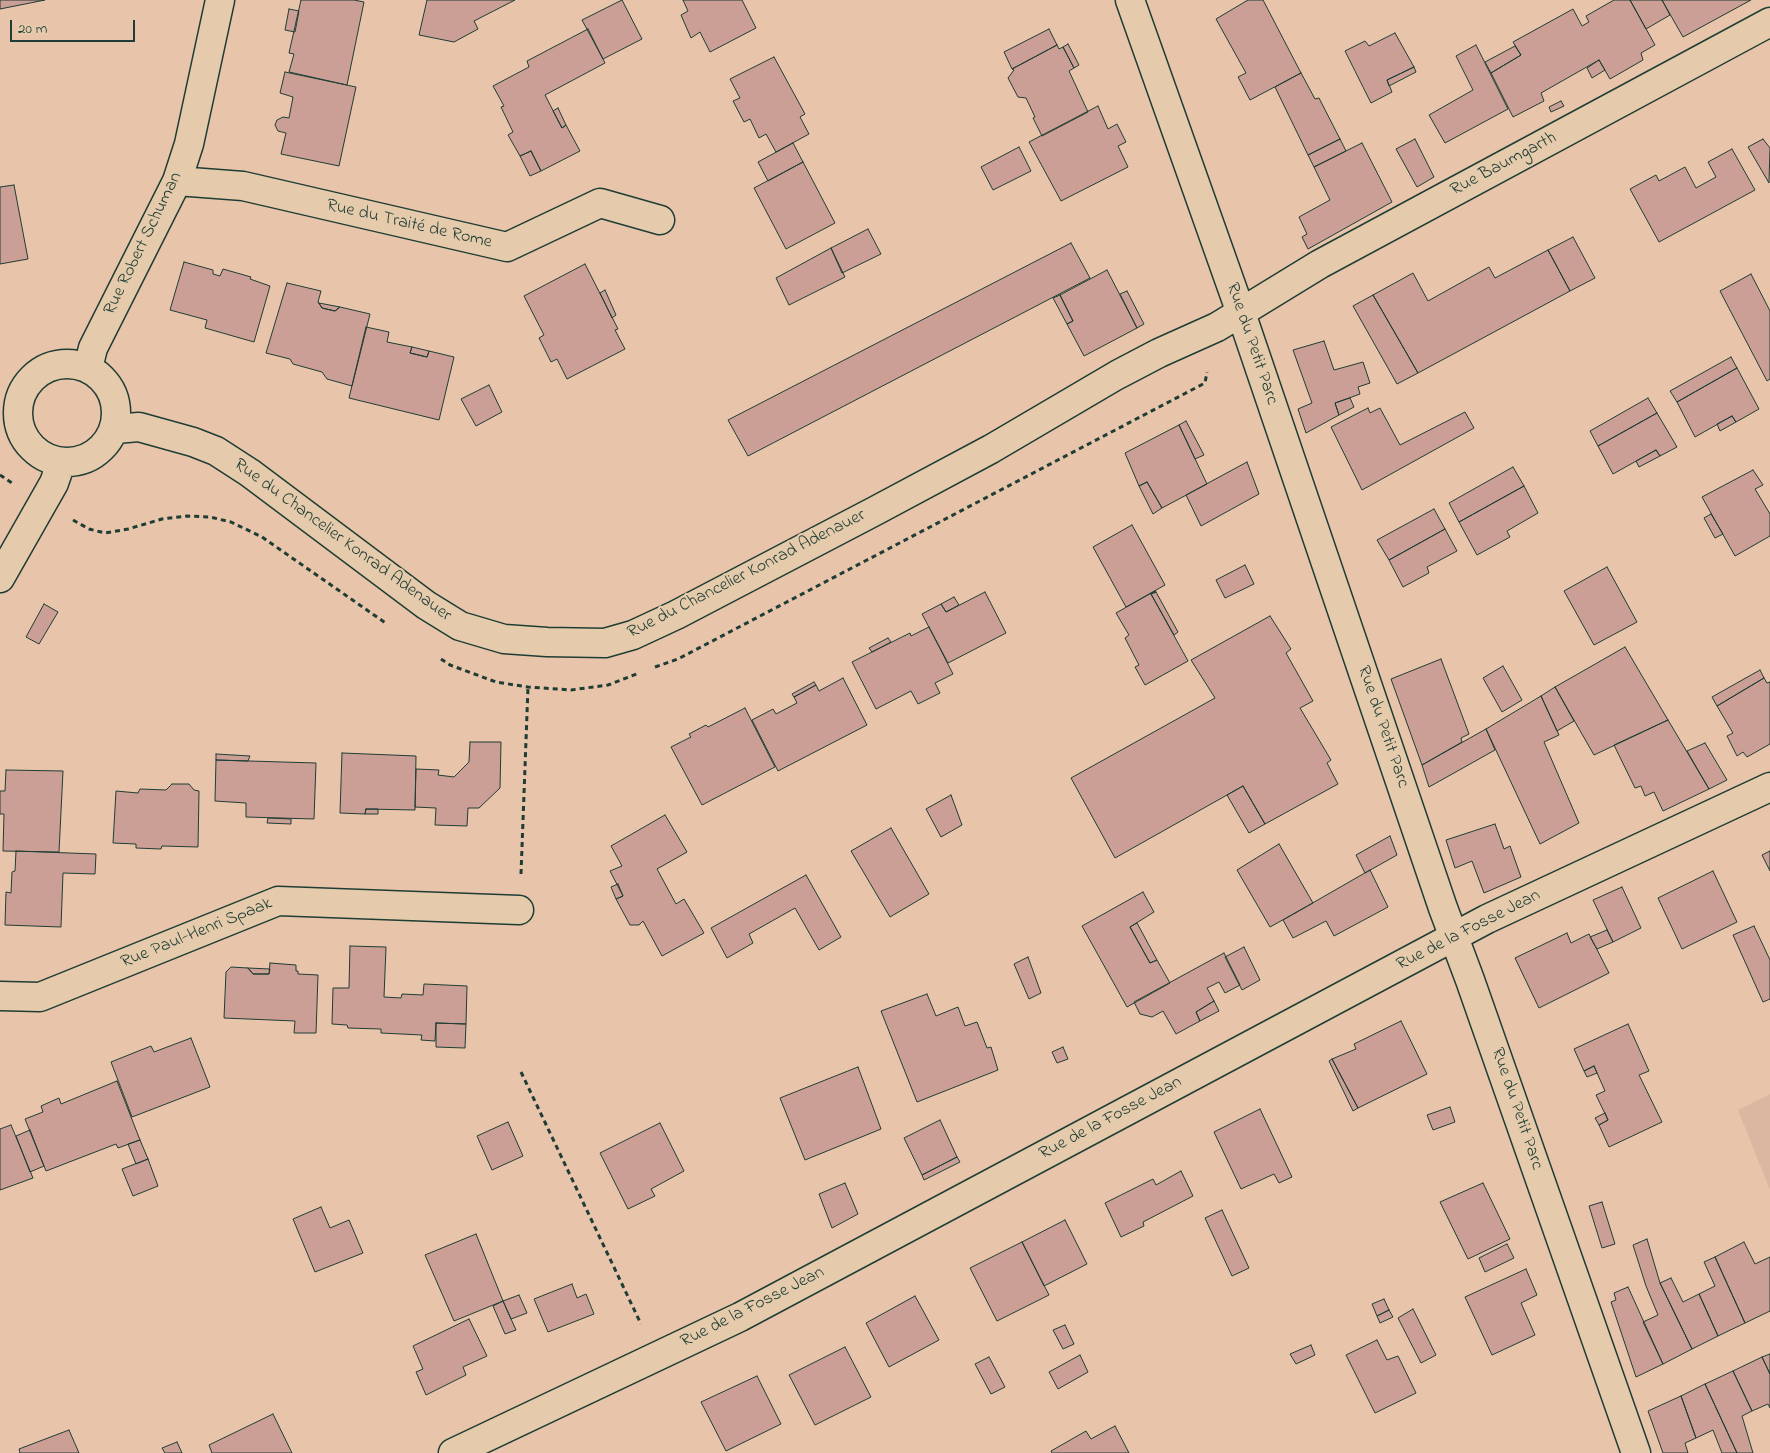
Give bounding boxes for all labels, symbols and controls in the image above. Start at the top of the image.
scale bar [12,10,138,42]
text: 20 m [18,18,47,40]
street label: Rue Baumgarth [1447,128,1561,202]
street label: Rue Robert Schuman [100,169,188,319]
street label: Rue du Traité de Rome [324,195,494,255]
street label: Rue du Petit Parc [1220,280,1282,408]
street label: Rue du Chancelier Konrad Adenauer [229,455,455,627]
street label: Rue du Chancelier Konrad Adenauer [625,506,869,644]
street label: Rue du Petit Parc [1351,663,1413,791]
street label: Rue de la Fosse Jean [1394,885,1544,977]
street label: Rue Paul-Henri Spaak [118,894,276,974]
street label: Rue du Petit Parc [1485,1045,1547,1173]
street label: Rue de la Fosse Jean [1036,1072,1186,1166]
street label: Rue de la Fosse Jean [678,1262,828,1354]

